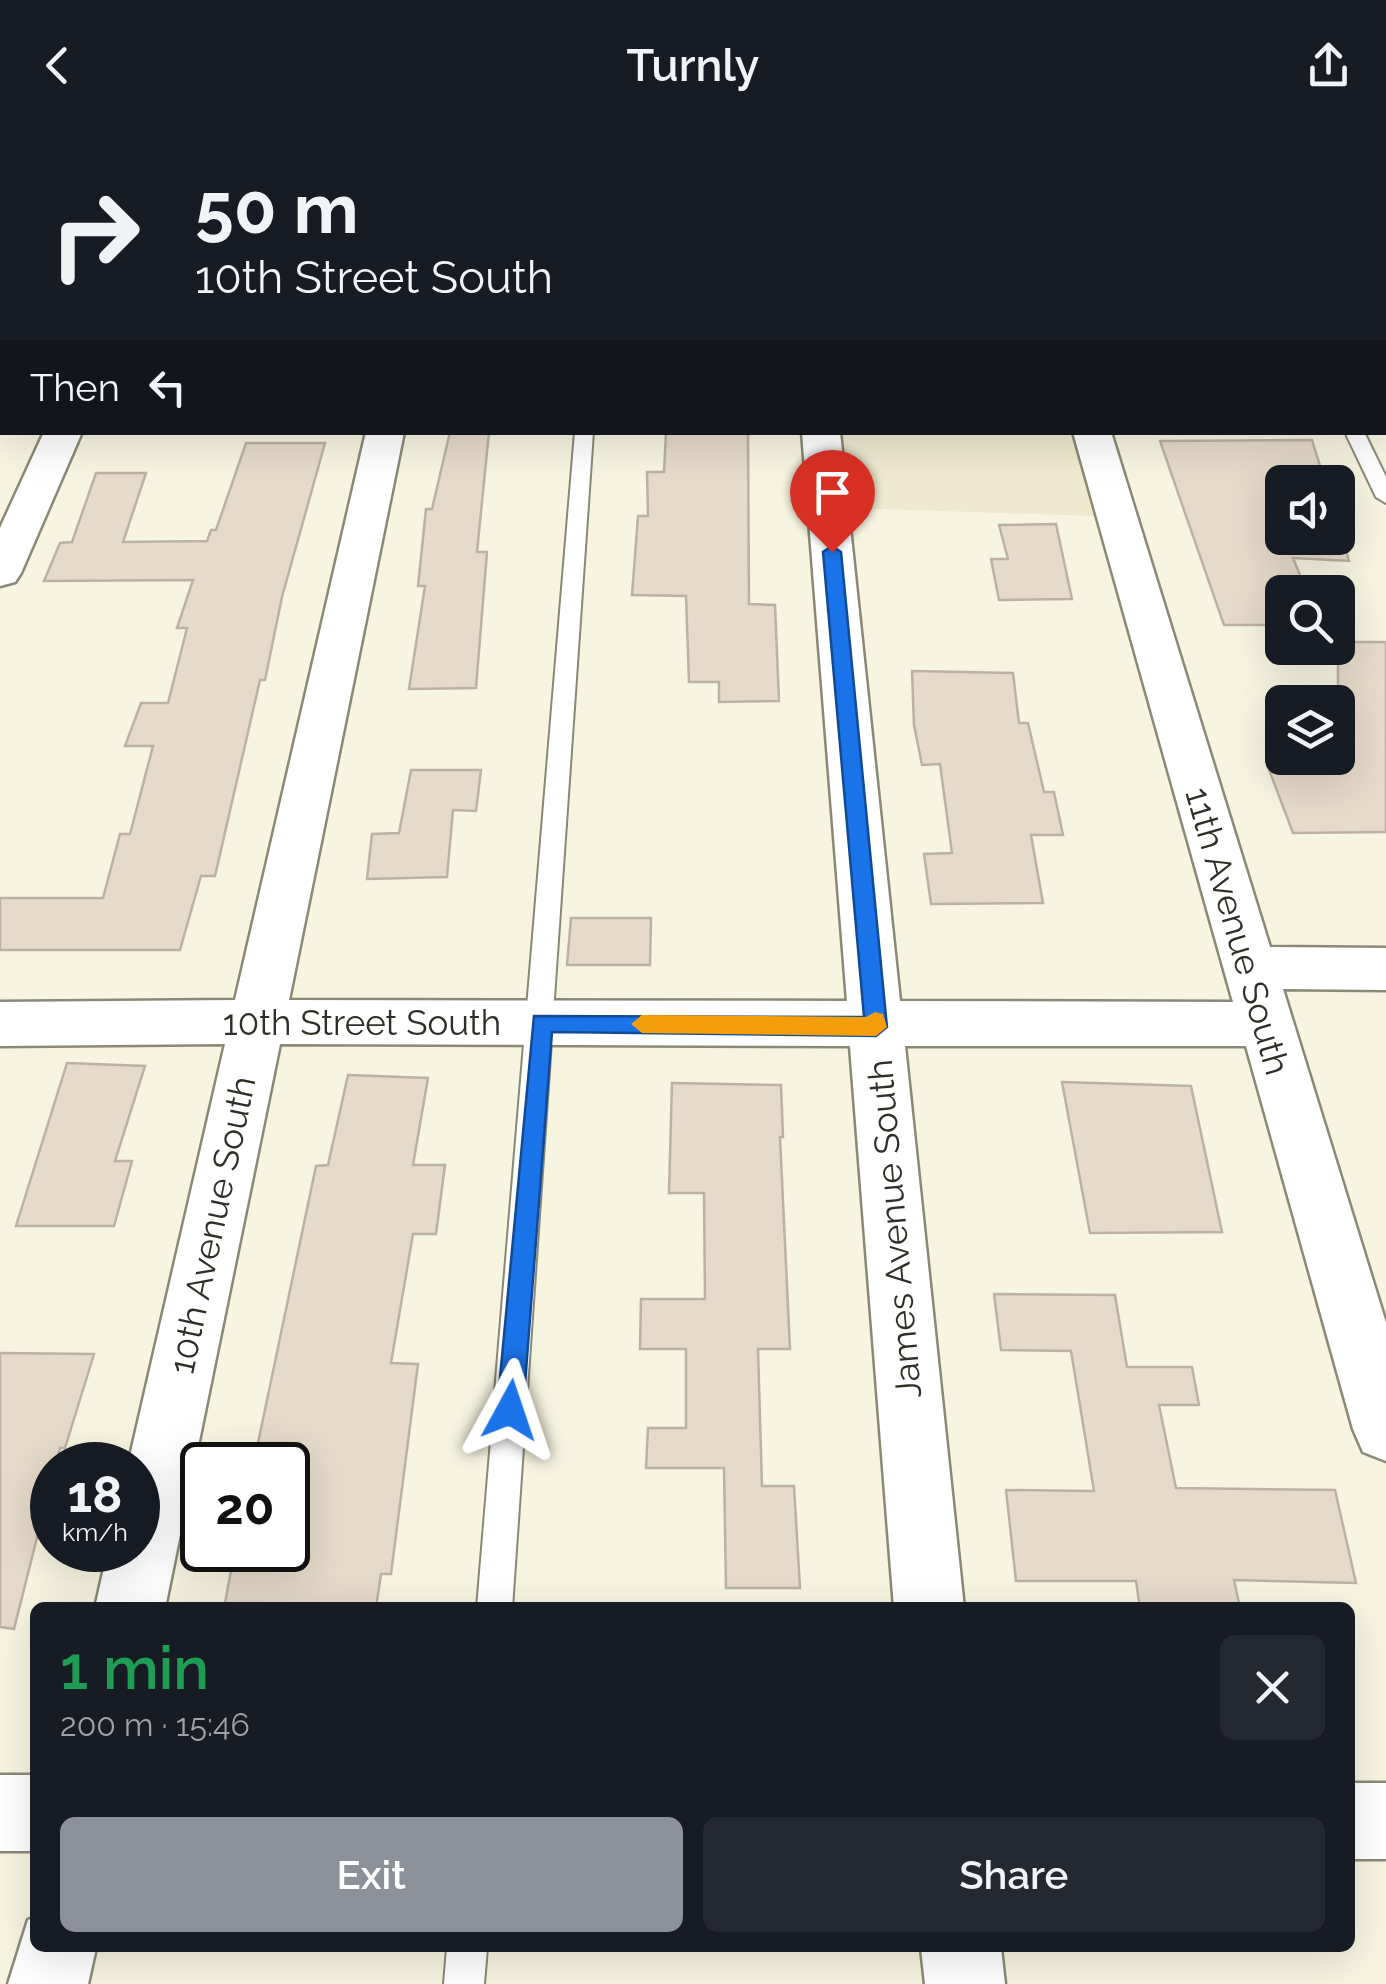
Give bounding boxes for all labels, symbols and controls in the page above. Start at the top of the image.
icon: back [30,38,85,93]
icon: share [1301,38,1356,93]
text: Turnly [627,39,759,92]
text: 50 m [195,167,359,249]
icon: right [30,170,160,300]
text: 10th Street South [195,251,553,304]
icon: left [140,360,195,415]
text: Then [30,365,120,410]
pin [790,450,875,553]
icon: arrive [805,465,860,520]
map controls [1265,465,1355,775]
button: sound [1265,465,1355,555]
button: search [1265,575,1355,665]
button: layers [1265,685,1355,775]
street label: 11th Avenue South [1177,783,1299,1079]
street label: 10th Street South [223,1002,501,1043]
street label: James Avenue South [859,1058,929,1400]
street label: 10th Avenue South [160,1072,264,1378]
position arrow [458,1358,562,1462]
speed limit sign: 20 [180,1442,310,1572]
text: 18 [68,1465,122,1524]
text: km/h [62,1517,128,1547]
text: 1 min [60,1633,209,1703]
button: close [1220,1635,1325,1740]
text: 200 m · 15:46 [60,1706,250,1743]
button: Exit [60,1817,683,1932]
button: Share [703,1817,1325,1932]

